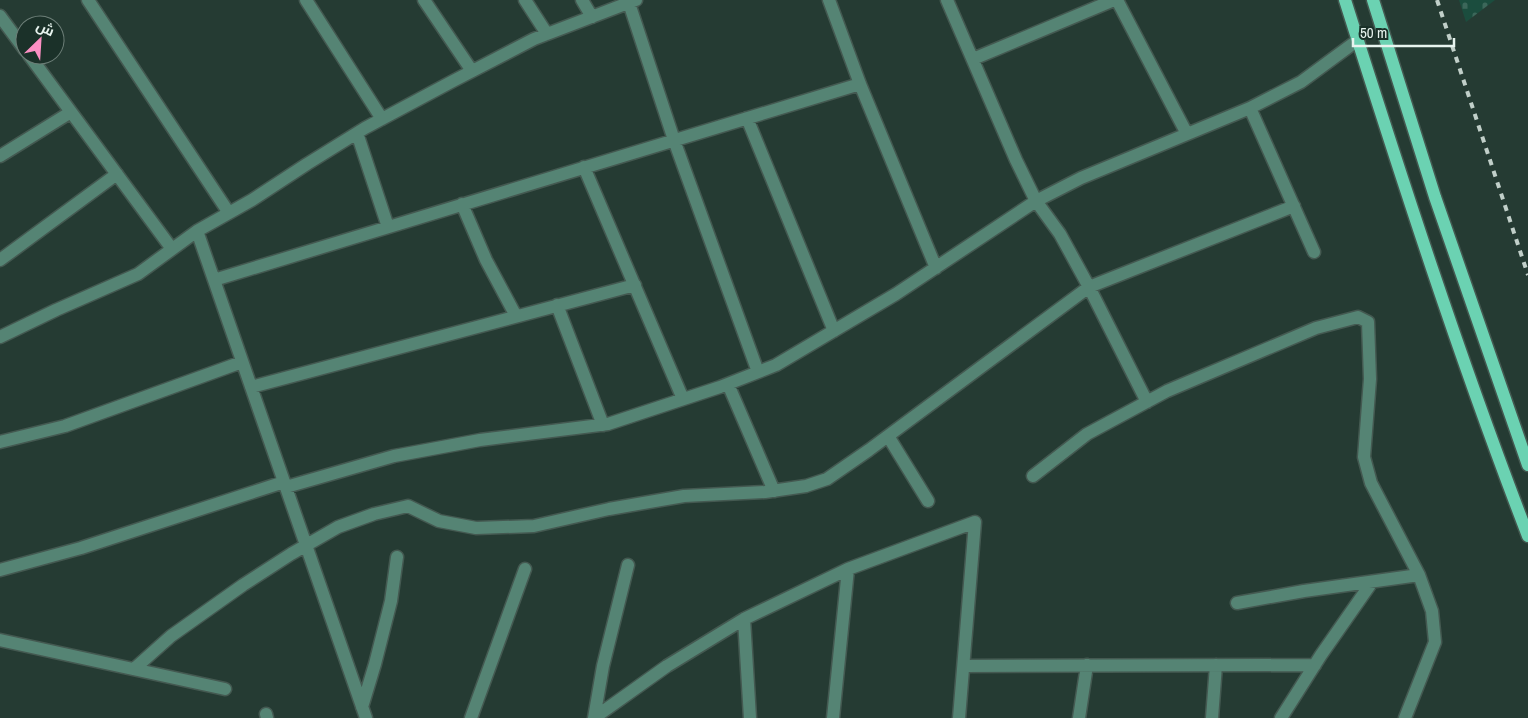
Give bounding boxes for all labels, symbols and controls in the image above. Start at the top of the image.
north arrow [15,15,65,65]
scale bar [1353,15,1454,47]
text: ش [34,16,57,40]
text: 50 m [1360,22,1387,43]

